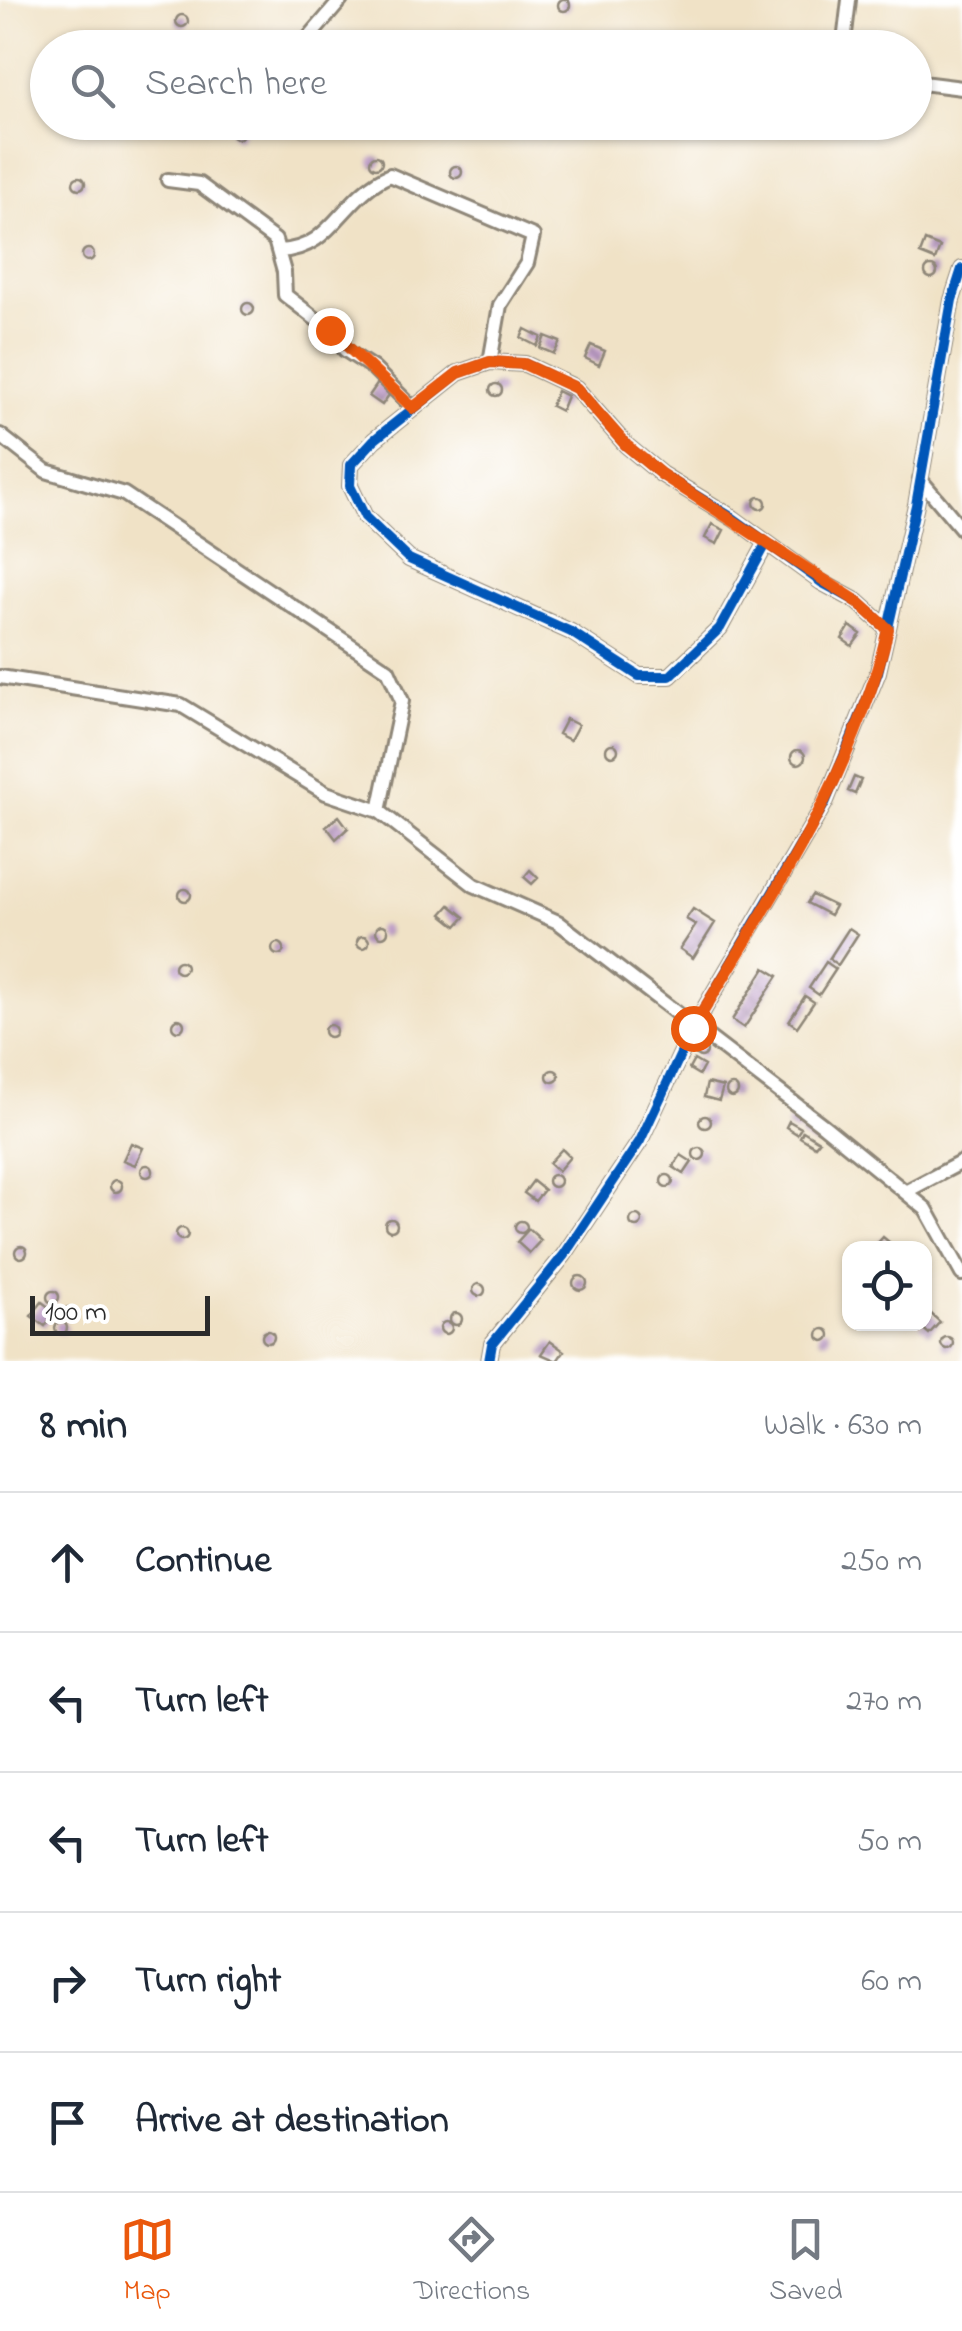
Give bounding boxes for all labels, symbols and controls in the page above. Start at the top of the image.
search box [30,30,932,140]
text: Search here [145,57,327,113]
icon: search [65,58,120,113]
route end [308,308,354,354]
route start [671,1006,717,1052]
map controls [842,1241,932,1331]
button: locate [842,1241,932,1331]
scale bar [30,1291,210,1336]
text: 100 m [45,1293,107,1334]
text: 8 min [40,1396,127,1457]
text: Walk · 630 m [764,1403,922,1450]
text: Continue [135,1534,271,1590]
icon: ahead [40,1535,95,1590]
text: 250 m [841,1539,922,1586]
text: Turn left [135,1674,268,1730]
icon: left [40,1675,95,1730]
text: 270 m [846,1679,922,1726]
text: Turn left [135,1814,268,1870]
icon: left [40,1815,95,1870]
text: 50 m [857,1819,922,1866]
text: Turn right [135,1954,281,2010]
icon: right [40,1955,95,2010]
text: 60 m [861,1959,922,2006]
text: Arrive at destination [135,2094,449,2150]
icon: arrive [40,2095,95,2150]
tab: Map [120,2212,175,2313]
tab: Directions [414,2212,530,2313]
tab: Saved [769,2212,842,2313]

